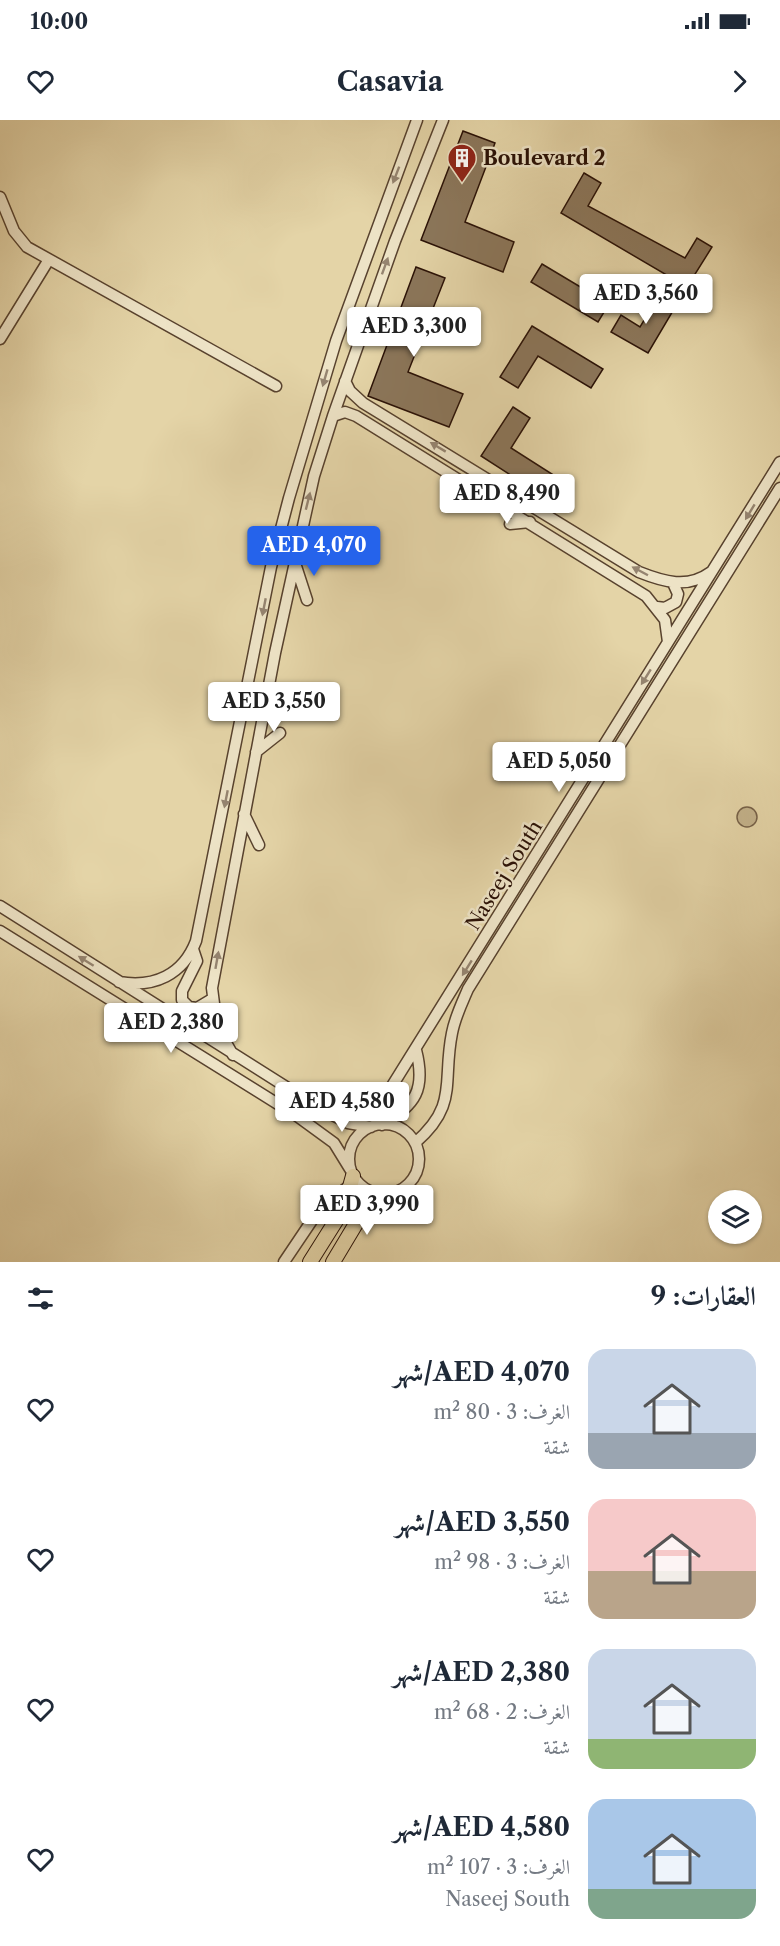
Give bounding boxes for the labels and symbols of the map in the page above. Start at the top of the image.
building icon: Boulevard 2 [446,142,478,184]
place label: Boulevard 2 [483,146,606,170]
one-way arrow [391,166,401,184]
one-way arrow [381,257,391,275]
pin: AED 3,560 [577,274,715,325]
pin: AED 3,300 [345,307,483,358]
one-way arrow [319,369,329,388]
one-way arrow [430,442,446,453]
pin: AED 8,490 [438,474,576,525]
one-way arrow [304,491,314,510]
one-way arrow [744,504,755,520]
pin: AED 4,070 [245,526,383,577]
one-way arrow [631,566,648,576]
one-way arrow [259,598,268,617]
one-way arrow [641,669,652,685]
pin: AED 3,550 [205,682,343,733]
pin: AED 5,050 [490,742,628,793]
one-way arrow [221,789,230,808]
street label: Naseej South [461,815,548,934]
one-way arrow [213,950,222,969]
one-way arrow [78,955,95,966]
one-way arrow [462,960,473,976]
pin: AED 2,380 [102,1003,240,1054]
pin: AED 4,580 [273,1082,411,1133]
pin: AED 3,990 [298,1185,436,1236]

